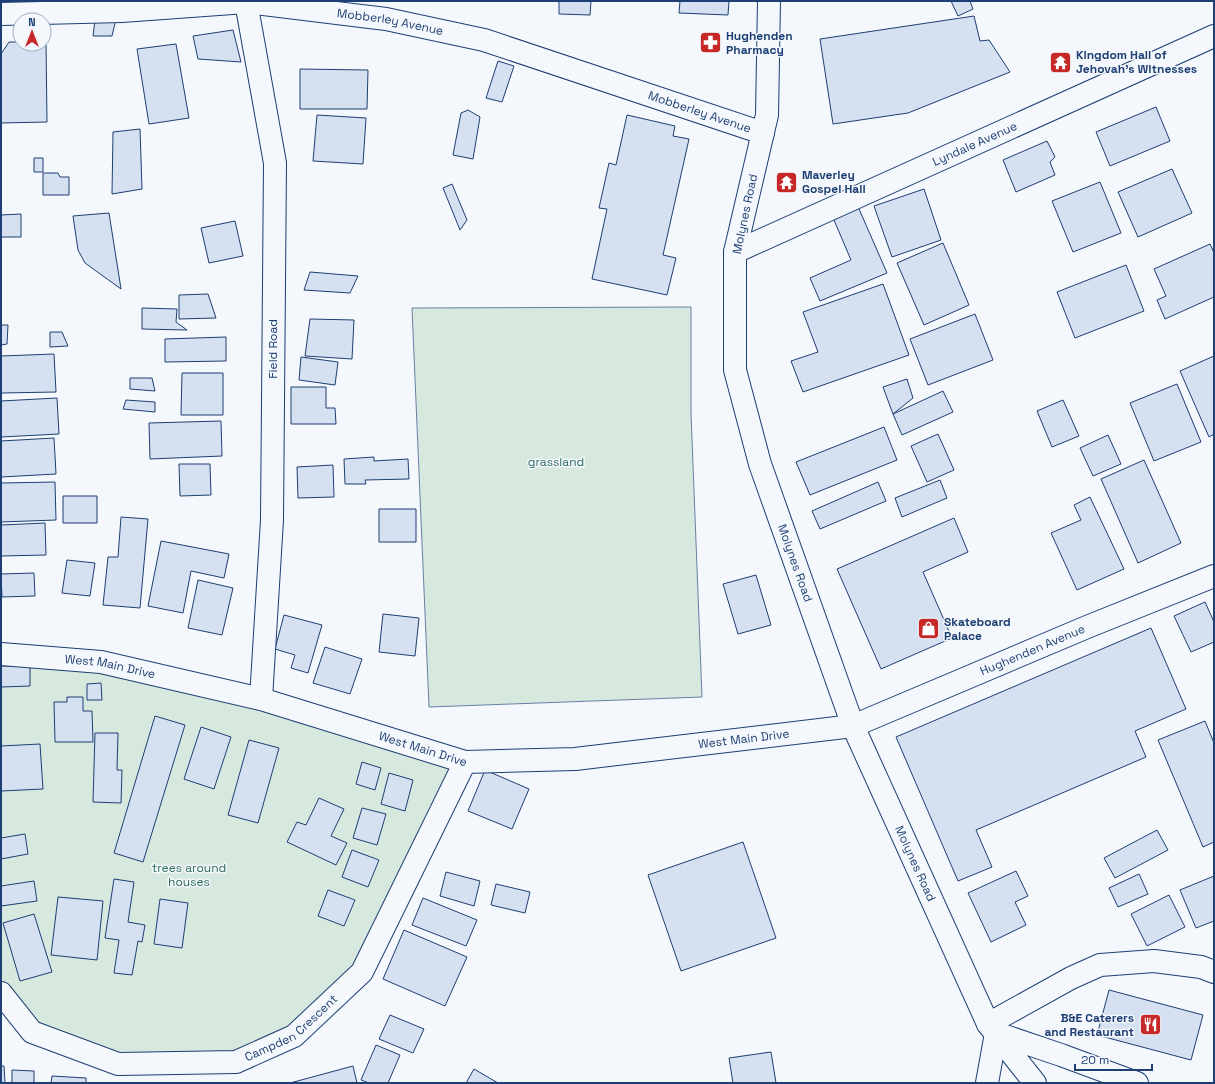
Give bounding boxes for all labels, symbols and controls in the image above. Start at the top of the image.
street label: Mobberley Avenue [336,5,445,39]
north arrow [12,12,52,52]
text: N [28,15,36,29]
place label: Hughenden Pharmacy [726,28,793,58]
pharmacy icon: Hughenden Pharmacy [698,30,724,56]
place label: Kingdom Hall of Jehovah's Witnesses [1076,47,1197,77]
temple icon: Kingdom Hall of Jehovah's Witnesses [1047,49,1073,75]
street label: Mobberley Avenue [646,87,753,137]
street label: Lyndale Avenue [930,118,1020,170]
place label: Maverley Gospel Hall [802,167,866,197]
temple icon: Maverley Gospel Hall [773,169,799,195]
street label: Molynes Road [729,173,761,255]
street label: Field Road [265,319,281,379]
park label: grassland [528,454,584,470]
street label: Molynes Road [774,522,816,604]
place label: Skateboard Palace [944,614,1011,644]
shop icon: Skateboard Palace [915,616,941,642]
street label: Hughenden Avenue [978,621,1087,679]
street label: West Main Drive [64,651,157,682]
street label: West Main Drive [697,726,790,752]
street label: West Main Drive [377,728,469,770]
street label: Molynes Road [891,823,939,904]
park label: trees around houses [152,860,226,890]
street label: Campden Crescent [242,991,341,1065]
place label: B&E Caterers and Restaurant [1044,1010,1134,1040]
restaurant icon: B&E Caterers and Restaurant [1137,1012,1163,1038]
scale bar [1075,1046,1152,1072]
text: 20 m [1081,1052,1109,1068]

